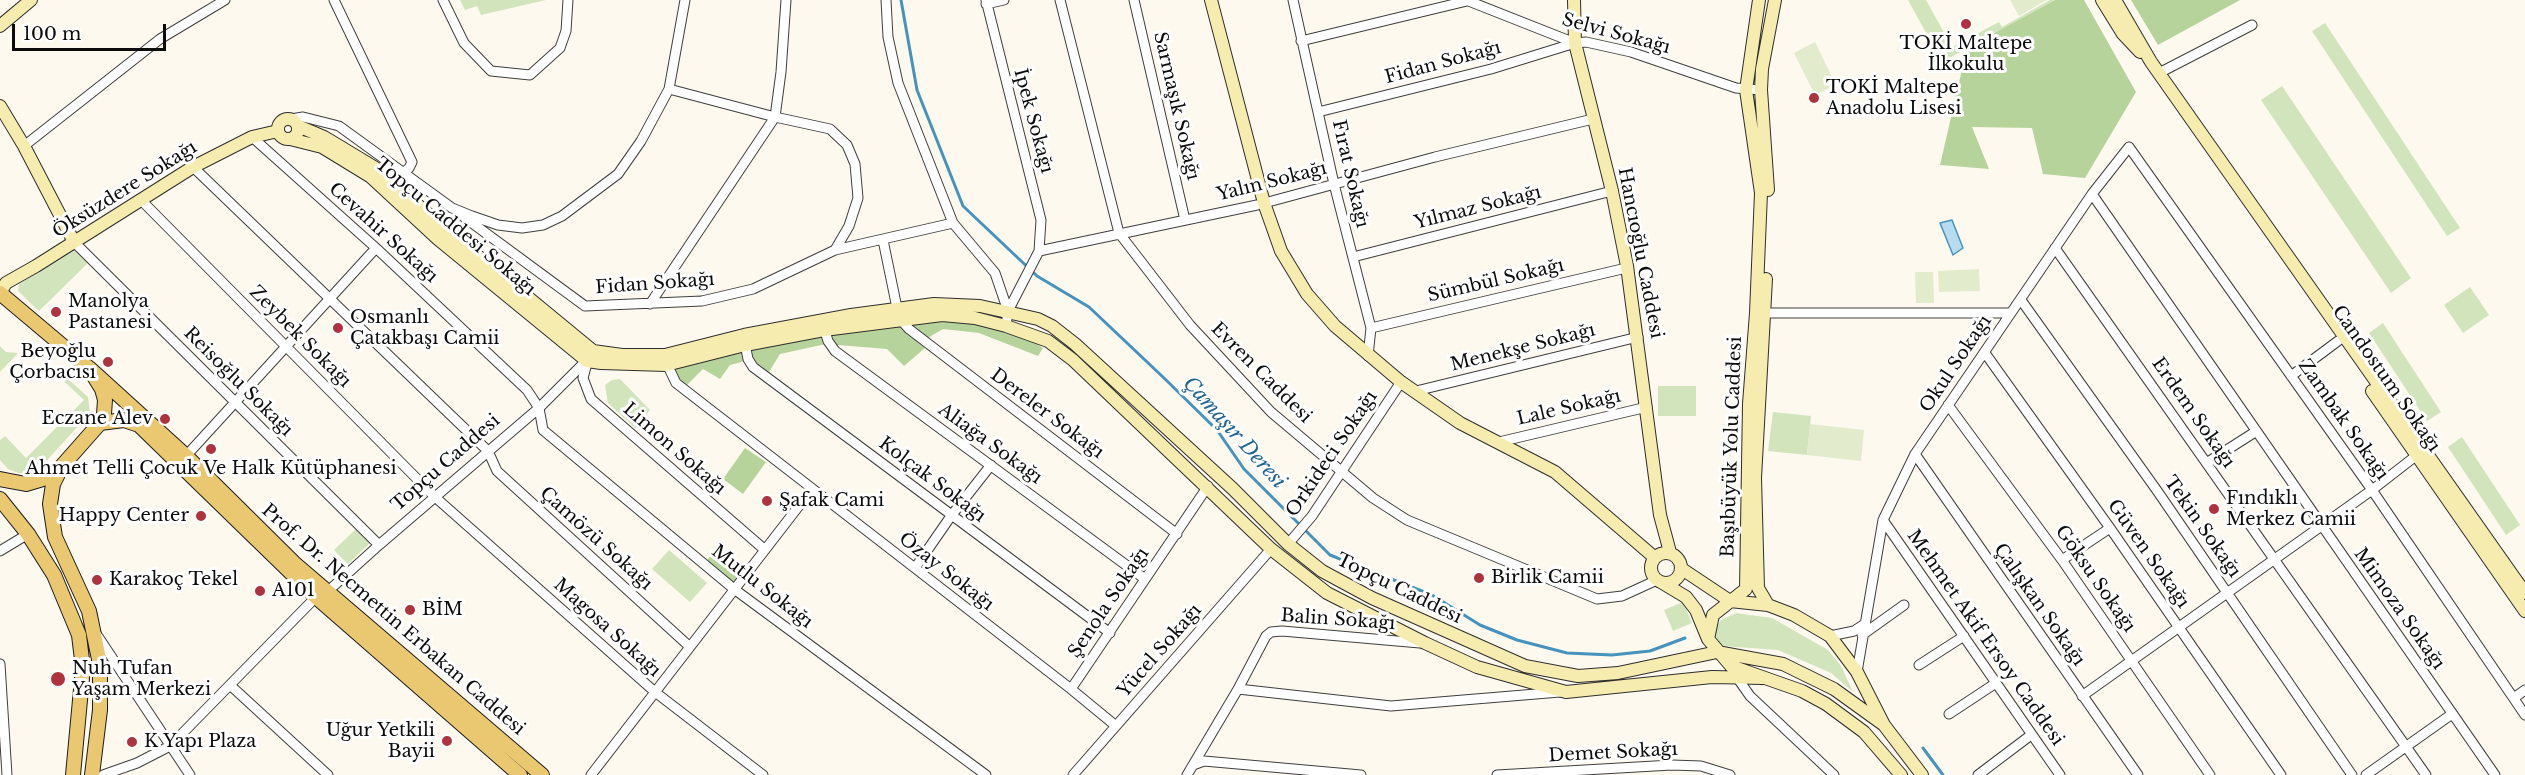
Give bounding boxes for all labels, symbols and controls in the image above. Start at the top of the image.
street label: Selvi Sokağı [1559,9,1673,59]
scale bar [15,12,170,50]
marker: TOKİ Maltepe İlkokulu [1959,17,1973,31]
text: 100 m [23,23,81,45]
street label: Sarmaşık Sokağı [1148,30,1204,182]
place label: TOKİ Maltepe İlkokulu [1900,33,2032,76]
street label: Fidan Sokağı [1383,37,1503,89]
street label: İpek Sokağı [1009,66,1057,176]
place label: TOKİ Maltepe Anadolu Lisesi [1826,77,1961,119]
marker: TOKİ Maltepe Anadolu Lisesi [1807,91,1821,105]
street label: Fırat Sokağı [1327,118,1373,230]
street label: Öksüzdere Sokağı [49,137,201,243]
street label: Topçu Caddesi Sokağı [370,153,540,301]
street label: Yalın Sokağı [1215,158,1329,206]
street label: Hancıoğlu Caddesi [1613,166,1667,340]
street label: Cevahir Sokağı [324,178,442,288]
street label: Yılmaz Sokağı [1412,182,1544,234]
street label: Sümbül Sokağı [1426,255,1566,307]
street label: Fidan Sokağı [595,269,715,299]
street label: Zeybek Sokağı [245,282,355,392]
place label: Manolya Pastanesi [68,291,152,334]
street label: Candostum Sokağı [2327,302,2445,456]
marker: Manolya Pastanesi [49,305,63,319]
place label: Osmanlı Çatakbaşı Camii [350,307,499,350]
street label: Okul Sokağı [1916,311,1996,417]
street label: Evren Caddesi [1206,318,1316,428]
street label: Menekşe Sokağı [1448,320,1598,376]
marker: Osmanlı Çatakbaşı Camii [331,321,345,335]
street label: Reisoğlu Sokağı [179,323,297,441]
street label: Başıbüyük Yolu Caddesi [1717,336,1747,558]
place label: Beyoğlu Çorbacısı [9,341,96,384]
street label: Erdem Sokağı [2147,354,2239,472]
marker: Beyoğlu Çorbacısı [101,355,115,369]
street label: Zambak Sokağı [2293,355,2393,485]
street label: Dereler Sokağı [986,364,1108,464]
water label: Çamaşır Deresi [1178,372,1290,494]
street label: Lale Sokağı [1515,386,1623,430]
street label: Orkideci Sokağı [1282,387,1382,521]
street label: Limon Sokağı [618,398,730,500]
street label: Aliağa Sokağı [934,399,1046,489]
place label: Eczane Alev [42,408,153,430]
street label: Topçu Caddesi [387,410,505,516]
marker: Eczane Alev [158,412,172,426]
street label: Kolçak Sokağı [874,433,990,527]
marker: Ahmet Telli Çocuk Ve Halk Kütüphanesi [204,442,218,456]
place label: Ahmet Telli Çocuk Ve Halk Kütüphanesi [25,458,397,480]
street label: Tekin Sokağı [2159,472,2245,582]
street label: Çamözü Sokağı [535,483,657,595]
place label: Fındıklı Merkez Camii [2226,488,2356,530]
place label: Şafak Cami [779,490,884,512]
marker: Şafak Cami [760,494,774,508]
street label: Güven Sokağı [2103,496,2193,612]
street label: Prof. Dr. Necmettin Erbakan Caddesi [257,500,529,740]
marker: Fındıklı Merkez Camii [2207,502,2221,516]
place label: Happy Center [59,505,189,527]
marker: Happy Center [194,509,208,523]
street label: Göksu Sokağı [2050,521,2140,637]
street label: Mehmet Akif Ersoy Caddesi [1902,526,2068,750]
street label: Özay Sokağı [894,528,998,616]
street label: Çalışkan Sokağı [1989,540,2089,670]
street label: Mutlu Sokağı [707,541,817,633]
street label: Şenola Sokağı [1064,544,1154,662]
street label: Mimoza Sokağı [2349,544,2449,674]
street label: Topçu Caddesi [1333,549,1465,629]
place label: Birlik Camii [1491,567,1604,589]
place label: Karakoç Tekel [109,569,238,591]
marker: Birlik Camii [1472,571,1486,585]
marker: Karakoç Tekel [90,573,104,587]
street label: Magosa Sokağı [549,574,665,682]
place label: A101 [272,580,315,602]
marker: A101 [253,584,267,598]
place label: BİM [422,599,463,621]
street label: Yücel Sokağı [1114,600,1206,702]
marker: BİM [403,603,417,617]
street label: Balin Sokağı [1280,605,1396,635]
place label: Nuh Tufan Yaşam Merkezi [72,658,211,700]
marker: Nuh Tufan Yaşam Merkezi [49,670,67,688]
place label: Uğur Yetkili Bayii [326,720,435,762]
place label: K Yapı Plaza [144,731,256,753]
marker: Uğur Yetkili Bayii [440,734,454,748]
marker: K Yapı Plaza [125,735,139,749]
street label: Demet Sokağı [1548,739,1678,767]

